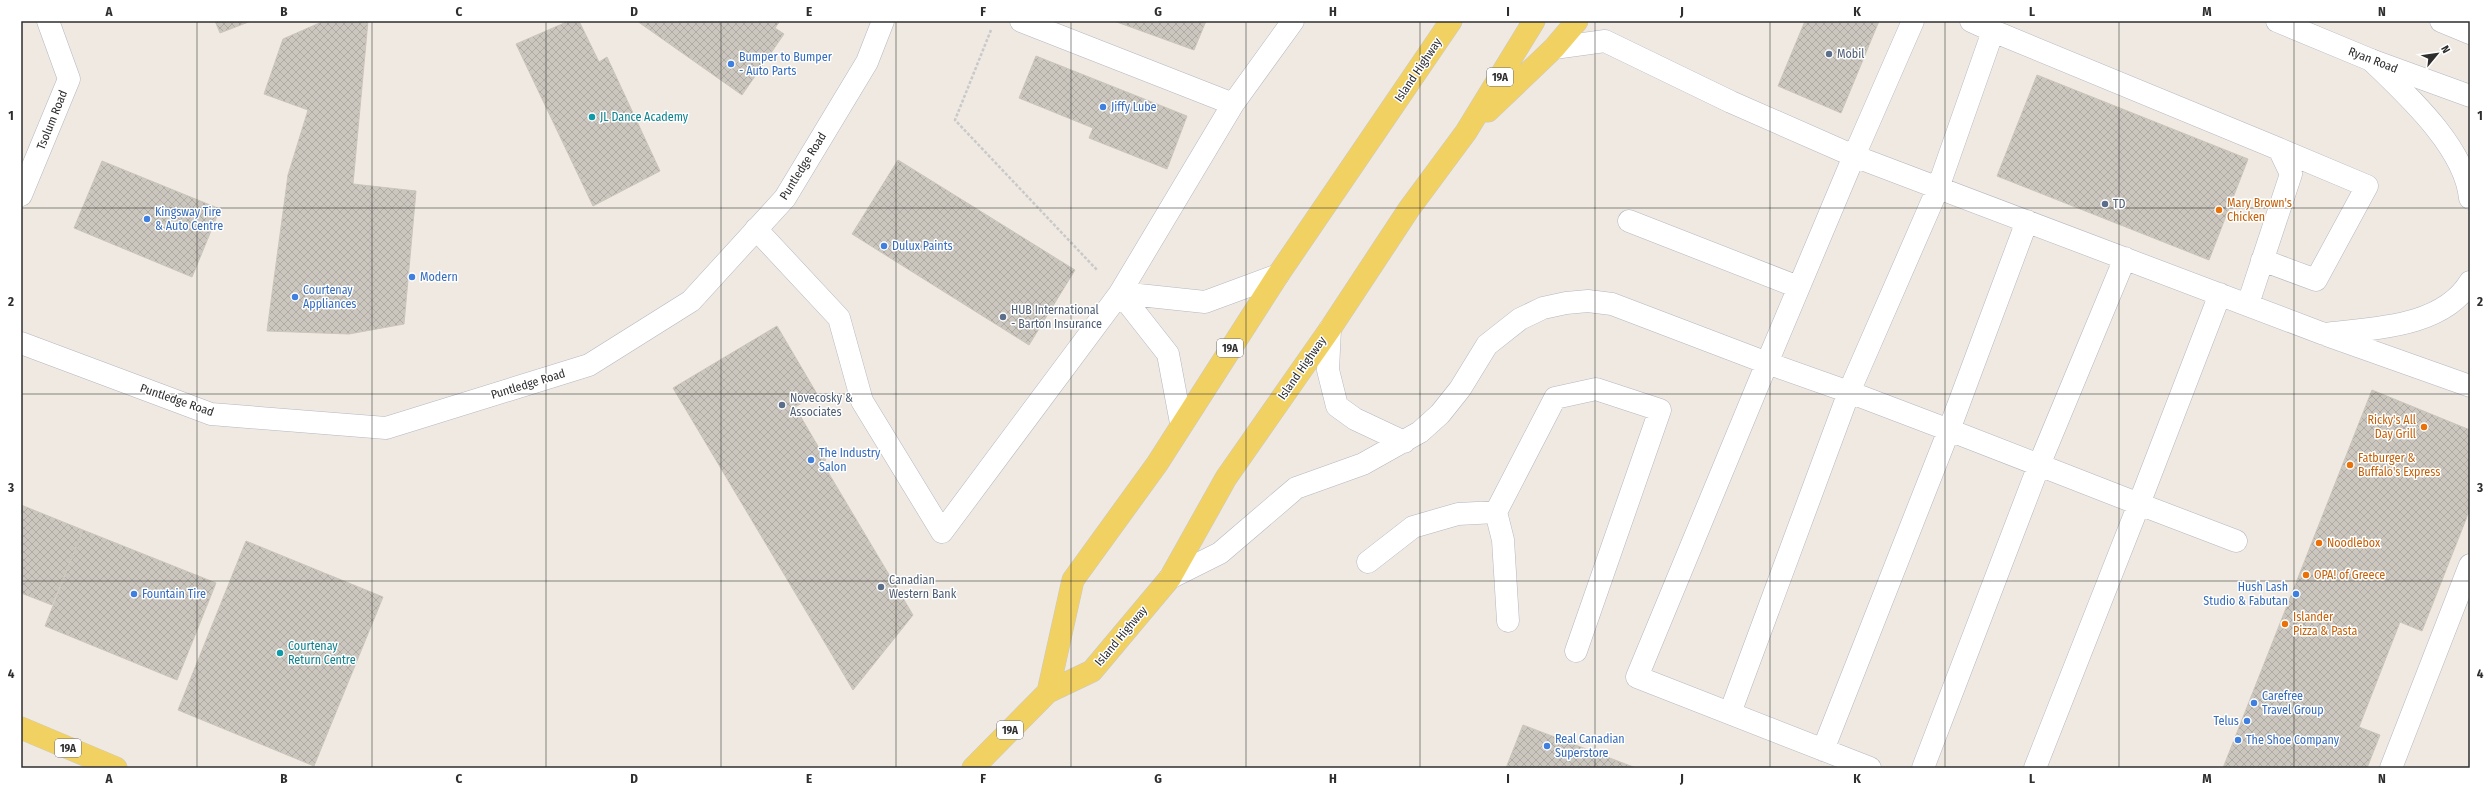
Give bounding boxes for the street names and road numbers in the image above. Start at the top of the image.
street label: Island Highway [1392,35,1445,105]
street label: Ryan Road [2346,44,2400,76]
road number: 19A [1487,68,1513,86]
street label: Tsolum Road [34,88,70,152]
street label: Puntledge Road [777,130,829,202]
street label: Island Highway [1275,333,1329,402]
road number: 19A [1217,339,1243,357]
street label: Puntledge Road [489,366,567,402]
street label: Puntledge Road [138,381,216,419]
street label: Island Highway [1092,603,1151,669]
road number: 19A [997,721,1023,739]
road number: 19A [55,739,81,757]

